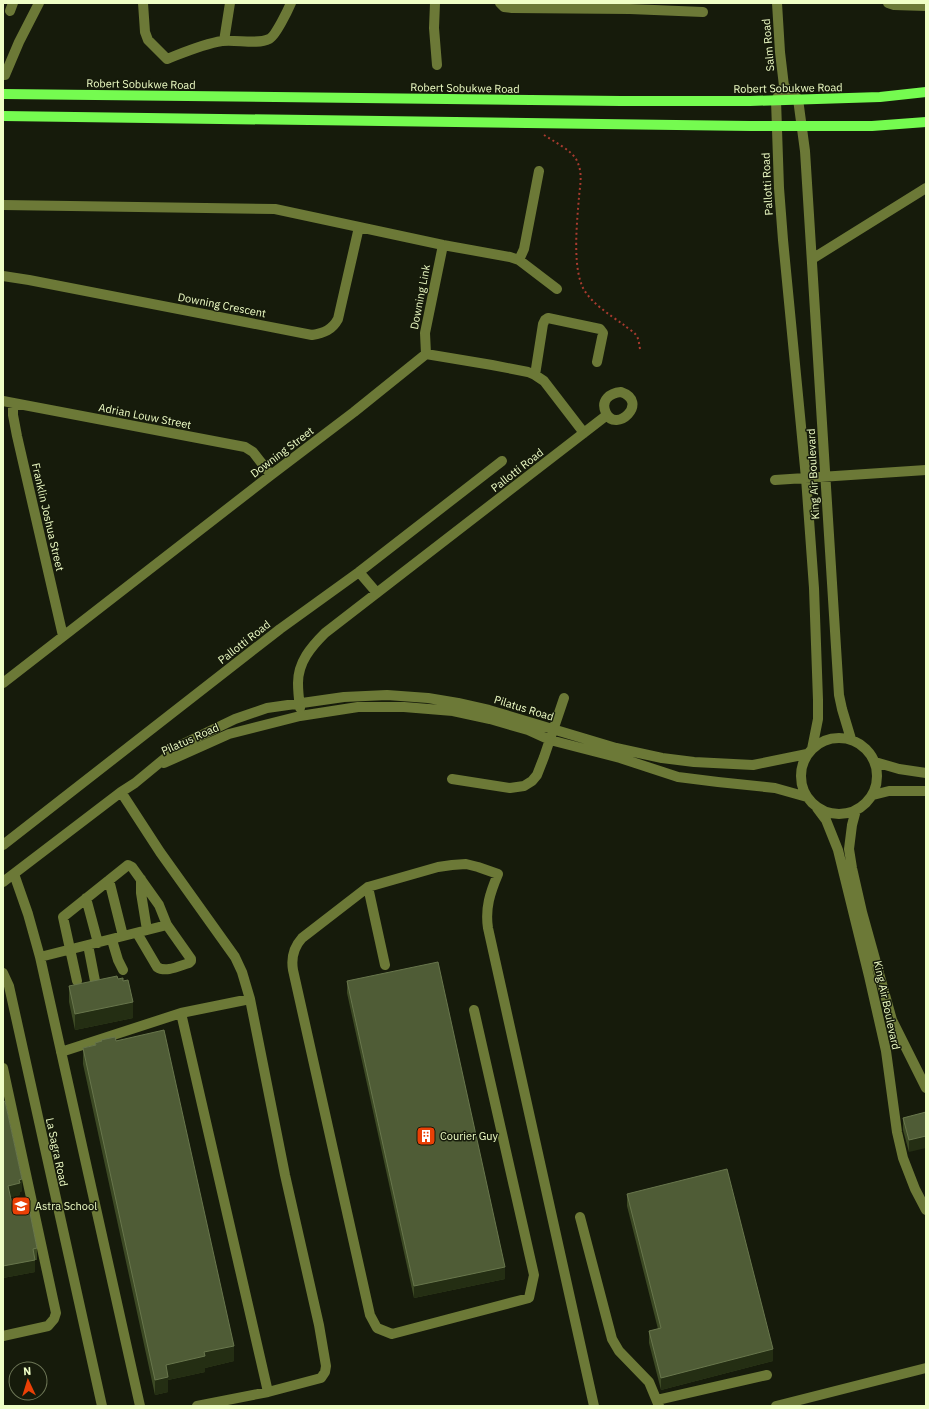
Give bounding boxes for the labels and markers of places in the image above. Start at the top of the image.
building icon: Courier Guy [415,1125,437,1147]
place label: Courier Guy [440,1129,499,1143]
school or university icon: Astra School [10,1195,32,1217]
place label: Astra School [35,1199,97,1213]

